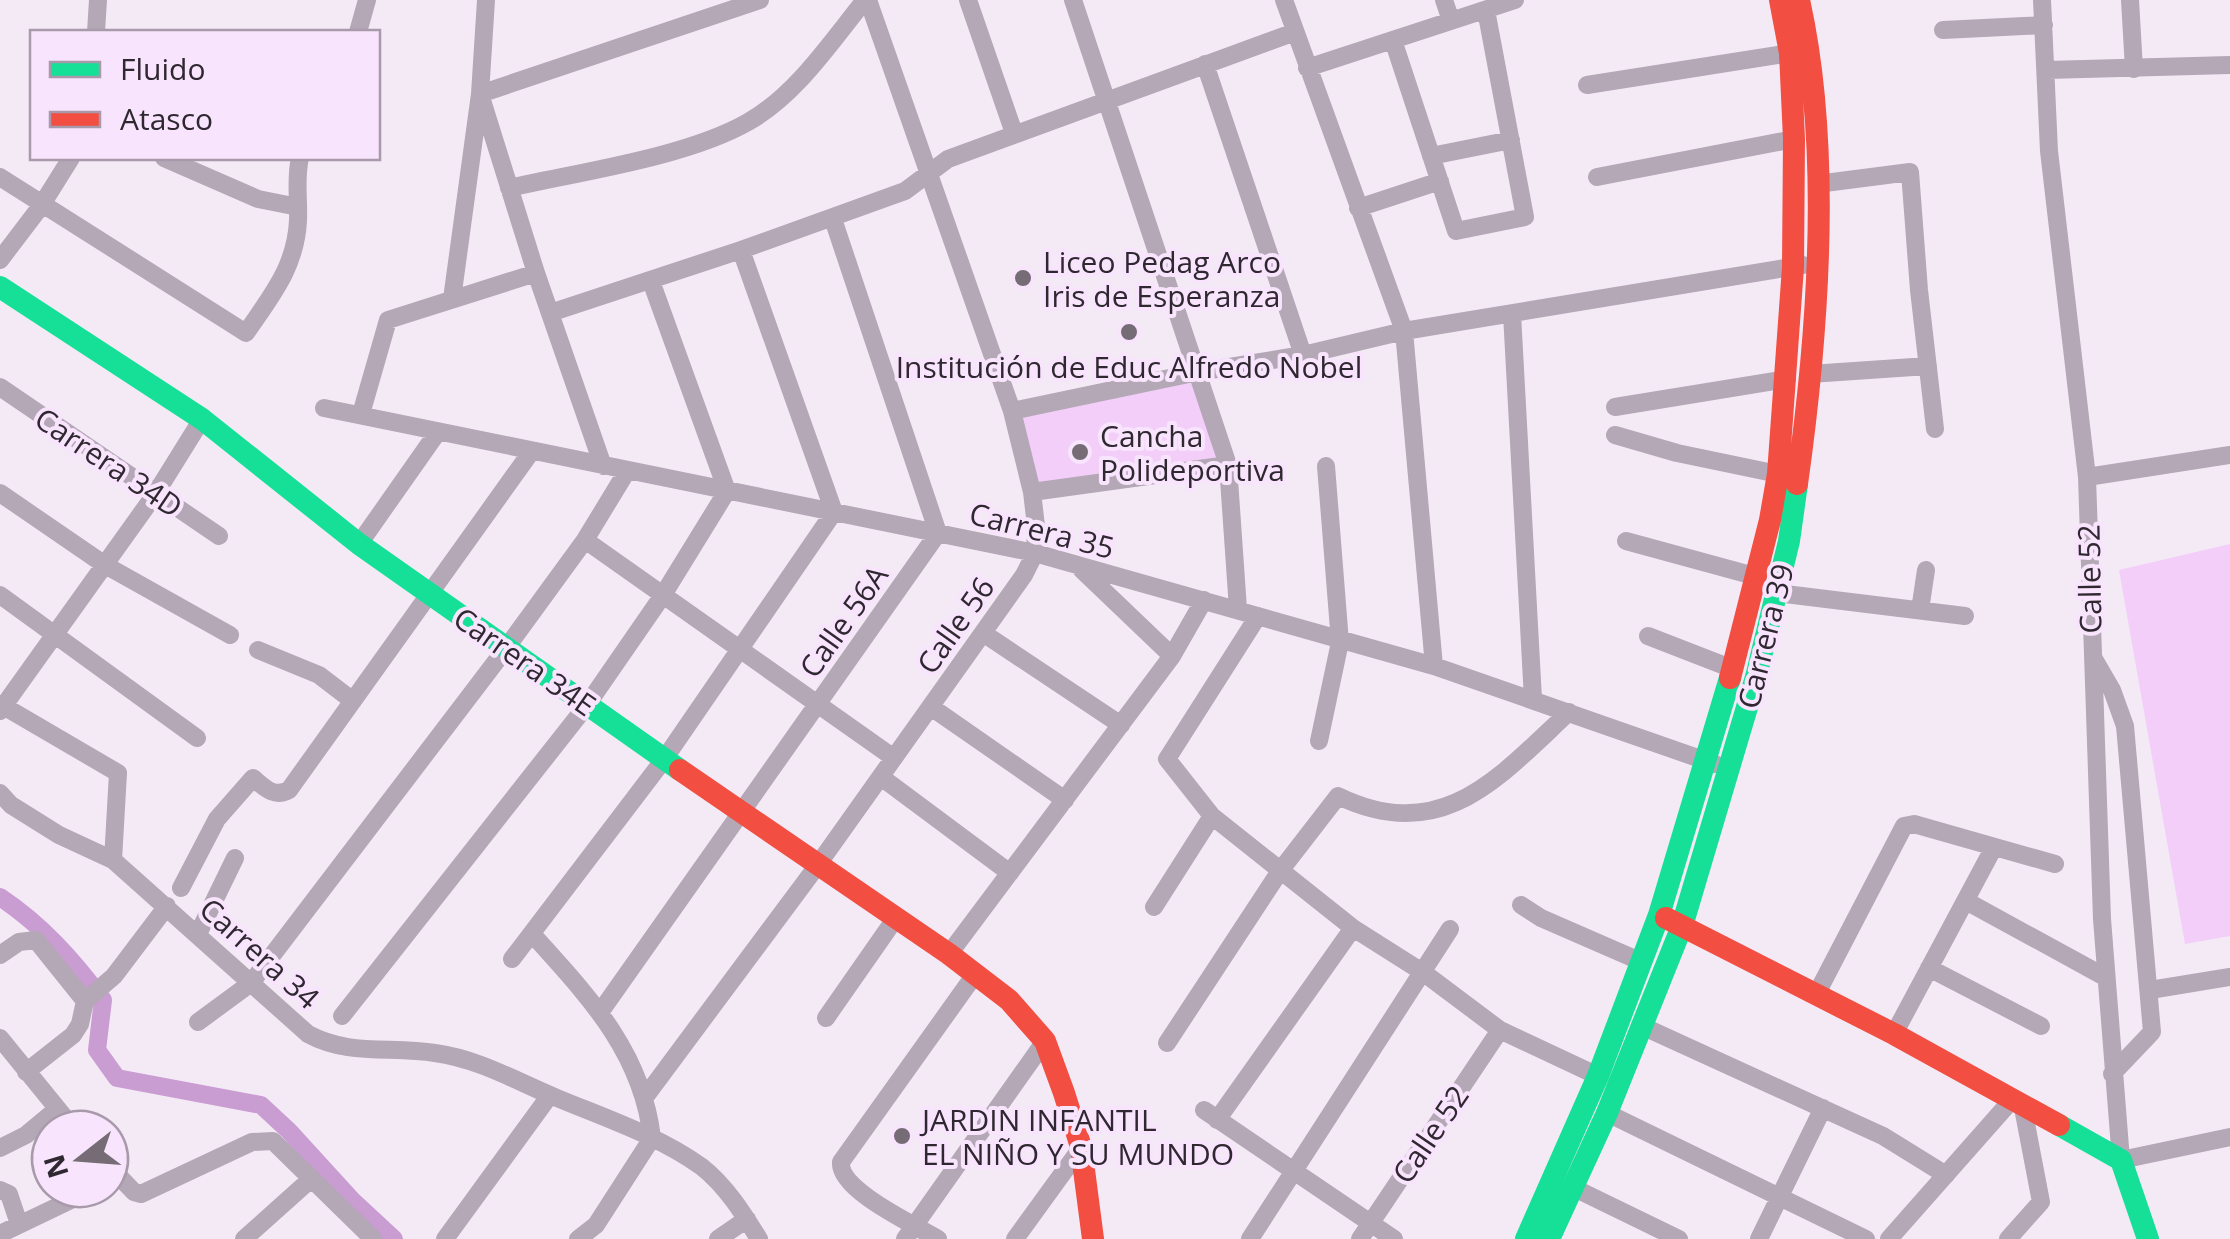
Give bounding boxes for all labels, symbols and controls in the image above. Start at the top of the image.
legend [30,30,380,160]
text: Fluido [120,48,205,89]
text: Atasco [120,98,213,139]
place label: Liceo Pedag Arco Iris de Esperanza [1043,241,1281,316]
marker: Liceo Pedag Arco Iris de Esperanza [1012,267,1034,289]
marker: Institución de Educ Alfredo Nobel [1118,321,1140,343]
place label: Institución de Educ Alfredo Nobel [896,346,1362,387]
street label: Carrera 34D [27,398,191,526]
place label: Cancha Polideportiva [1100,415,1285,490]
marker: Cancha Polideportiva [1069,441,1091,463]
street label: Carrera 35 [965,492,1119,568]
street label: Calle 52 [2068,524,2110,634]
street label: Calle 56A [789,557,897,685]
street label: Carrera 39 [1727,559,1803,713]
street label: Calle 56 [907,568,1003,682]
street label: Carrera 34E [446,597,604,725]
street label: Carrera 34 [191,888,329,1018]
street label: Calle 52 [1382,1077,1478,1191]
place label: JARDIN INFANTIL EL NIÑO Y SU MUNDO [919,1099,1234,1174]
north arrow [30,1109,130,1209]
marker: JARDIN INFANTIL EL NIÑO Y SU MUNDO [891,1125,913,1147]
text: N [34,1150,77,1183]

